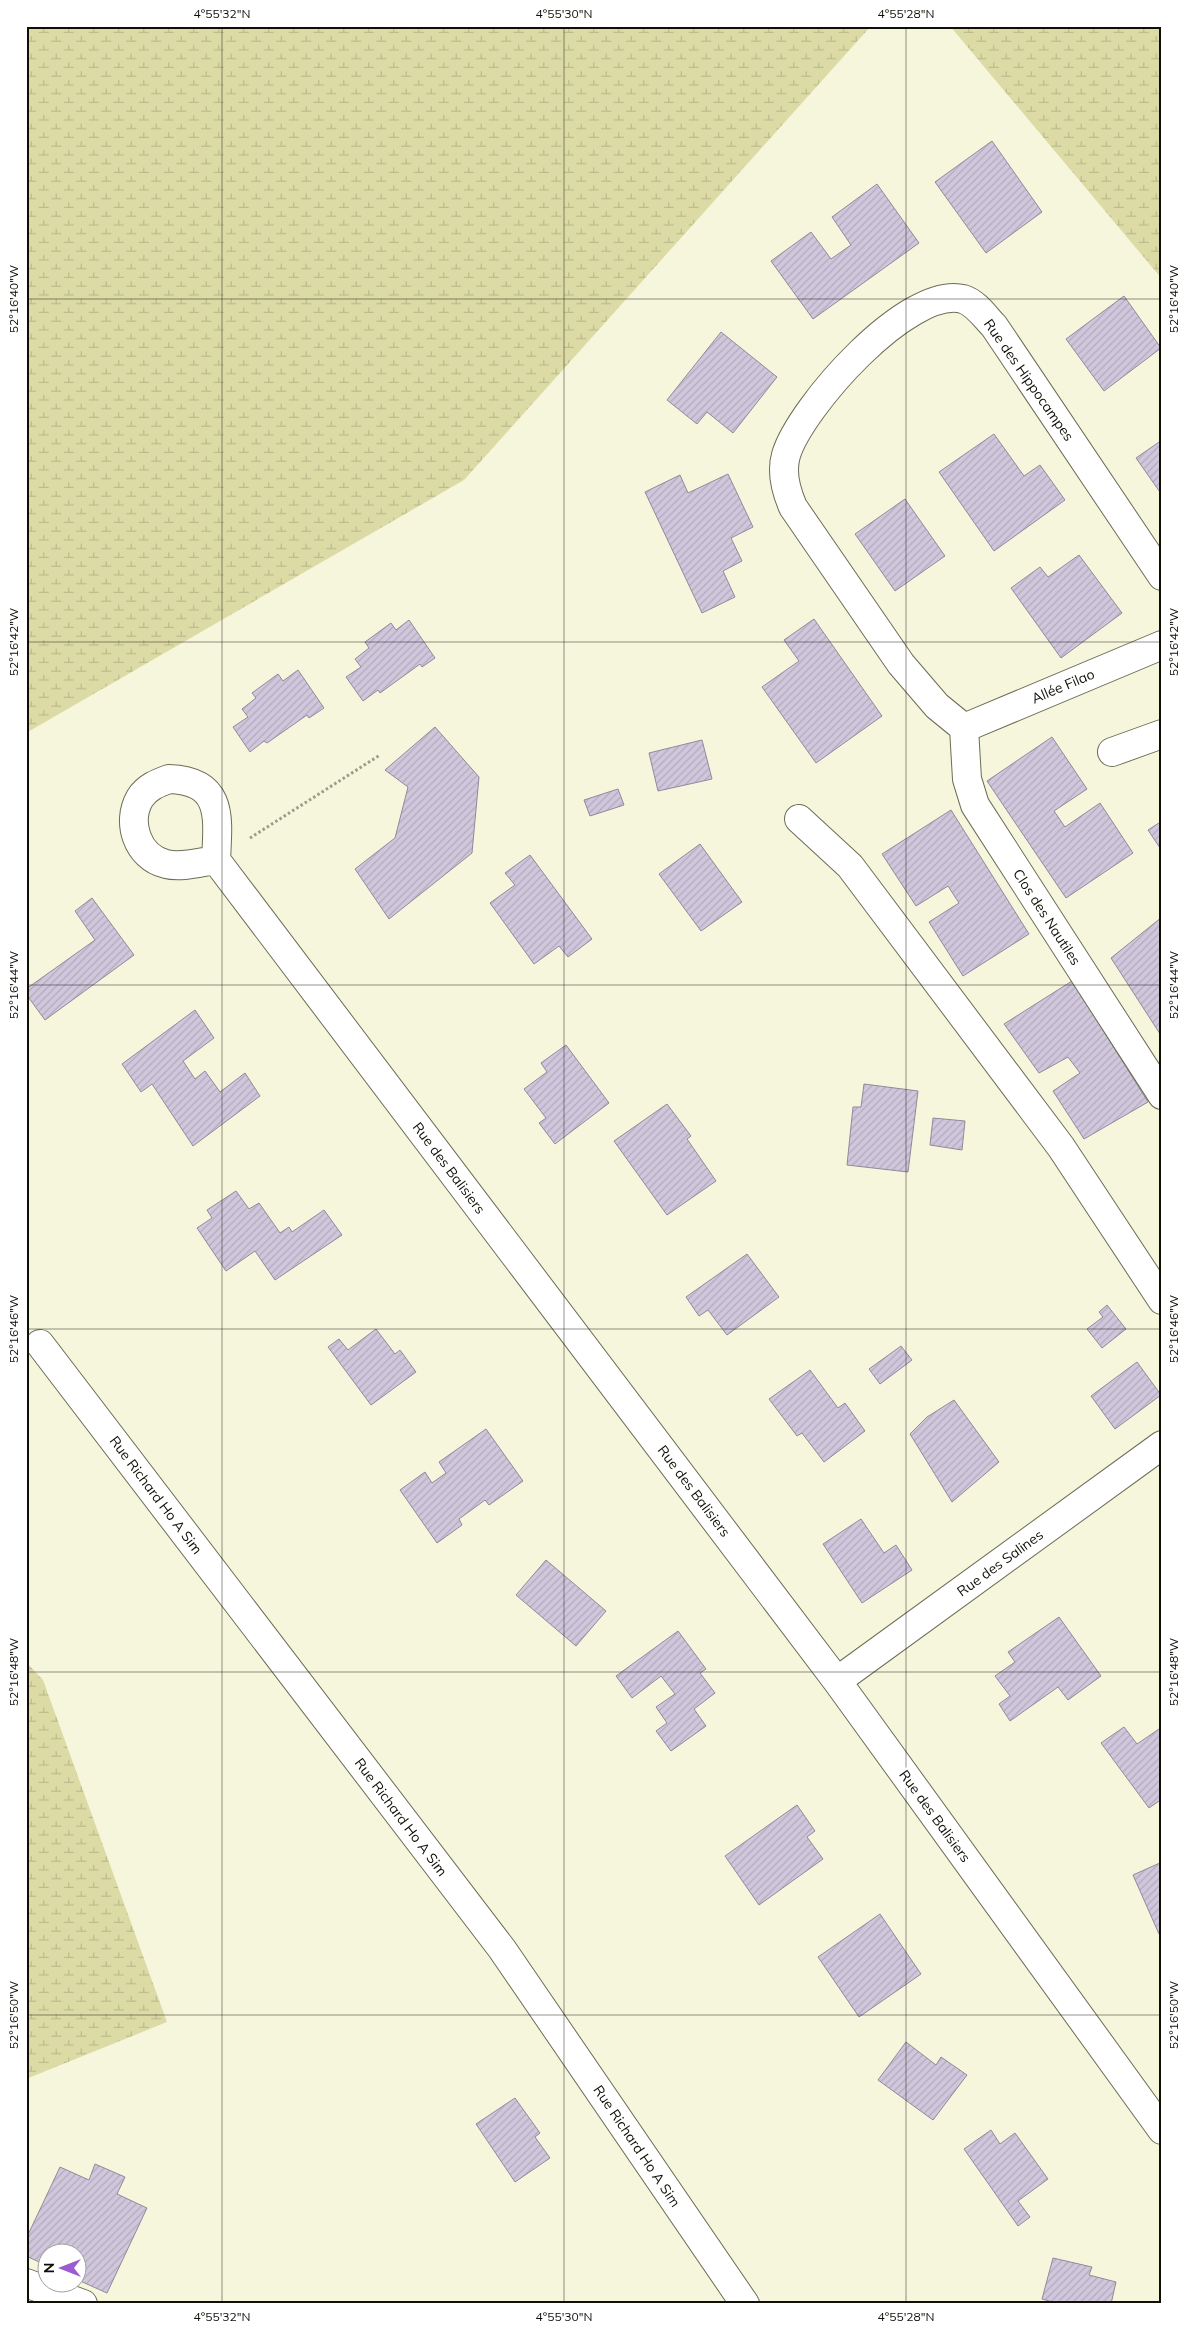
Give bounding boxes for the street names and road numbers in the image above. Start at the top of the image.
street label: Rue des Hippocampes [980,315,1078,445]
street label: Allée Filao [1029,665,1097,707]
street label: Clos des Nautiles [1009,865,1085,969]
street label: Rue des Balisiers [409,1119,489,1217]
street label: Rue Richard Ho A Sim [106,1432,206,1558]
street label: Rue des Balisiers [654,1442,734,1540]
street label: Rue des Salines [953,1526,1047,1600]
street label: Rue Richard Ho A Sim [351,1754,451,1880]
street label: Rue des Balisiers [895,1766,975,1866]
street label: Rue Richard Ho A Sim [589,2082,685,2210]

